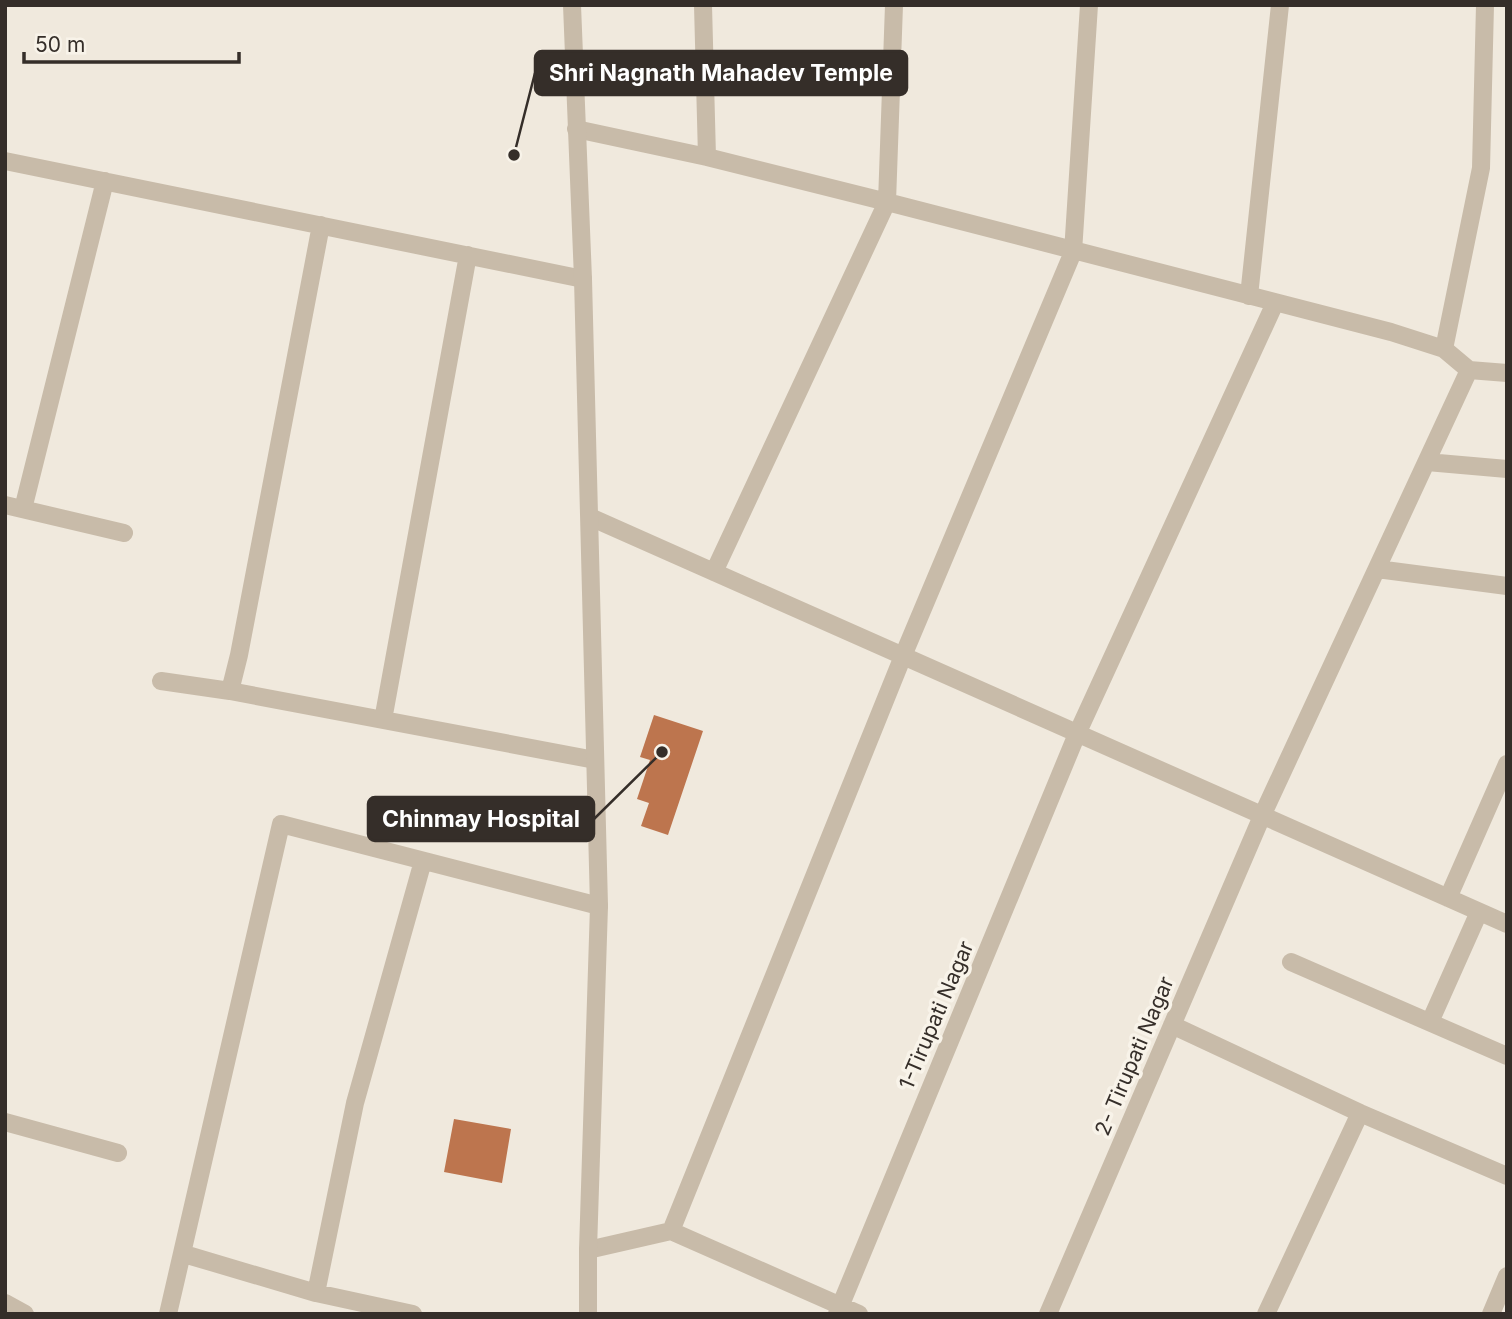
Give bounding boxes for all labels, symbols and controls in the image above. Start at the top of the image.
scale bar [24,21,240,65]
text: 50 m [35,32,85,57]
callout: Shri Nagnath Mahadev Temple [535,51,907,95]
text: Shri Nagnath Mahadev Temple [549,59,893,87]
callout: Chinmay Hospital [368,797,594,841]
text: Chinmay Hospital [382,805,580,833]
street label: 1-Tirupati Nagar [894,937,979,1093]
street label: 2- Tirupati Nagar [1089,973,1179,1139]

